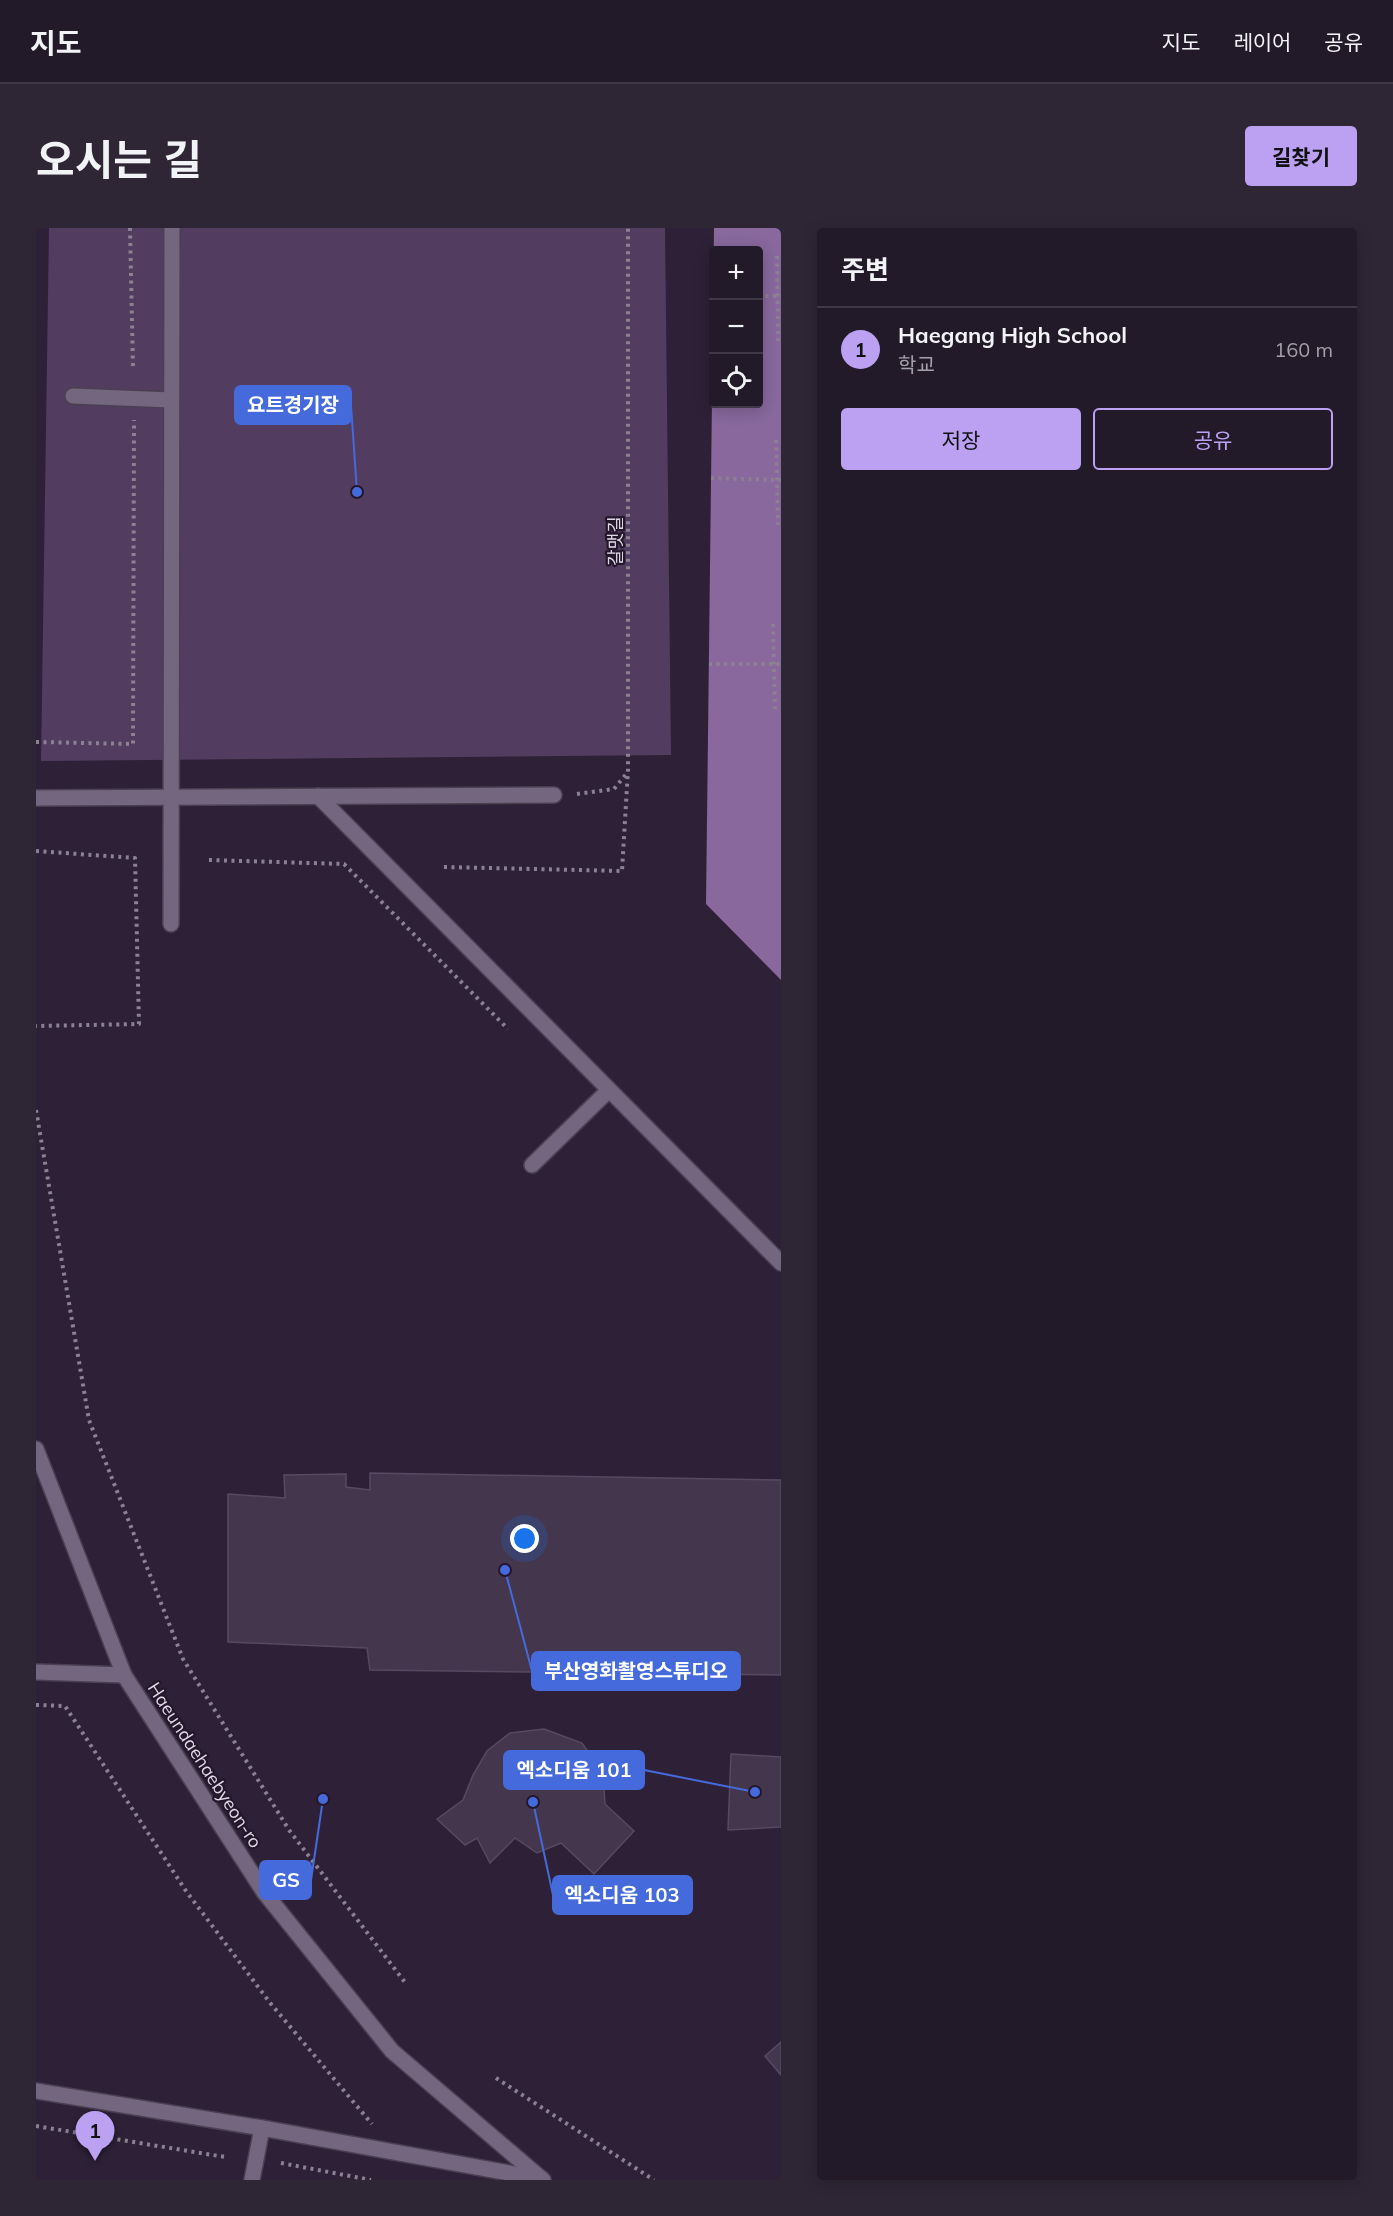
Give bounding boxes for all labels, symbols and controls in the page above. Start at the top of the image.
text: 지도 [30,25,82,60]
text: 지도 [1162,29,1200,55]
text: 레이어 [1233,29,1291,55]
text: 공유 [1324,29,1363,55]
button: 길찾기 [1245,126,1357,186]
text: 오시는 길 [36,133,202,186]
map controls [709,246,763,408]
button: + [709,246,763,300]
text: 주변 [841,253,889,286]
button: − [709,300,763,354]
text: Haegang High School [898,321,1127,349]
text: 1 [855,337,867,362]
text: 160 m [1274,337,1333,362]
text: 학교 [898,352,935,377]
button: locate [709,354,763,408]
callout: 요트경기장 [235,386,351,424]
text: 요트경기장 [247,392,339,417]
button: 저장 [841,408,1081,470]
button: 공유 [1093,408,1333,470]
street label: 갈맷길 [604,516,627,566]
your location [510,1524,539,1553]
callout: 부산영화촬영스튜디오 [532,1652,740,1690]
text: 부산영화촬영스튜디오 [544,1658,728,1683]
street label: Haeundaehaebyeon-ro [143,1678,267,1852]
callout: 엑소디움 101 [504,1751,644,1789]
text: 엑소디움 101 [516,1757,632,1782]
callout: GS [260,1861,311,1899]
text: GS [272,1867,300,1892]
callout: 엑소디움 103 [553,1876,692,1914]
text: 엑소디움 103 [564,1882,680,1907]
pin: 1 [76,2112,114,2161]

